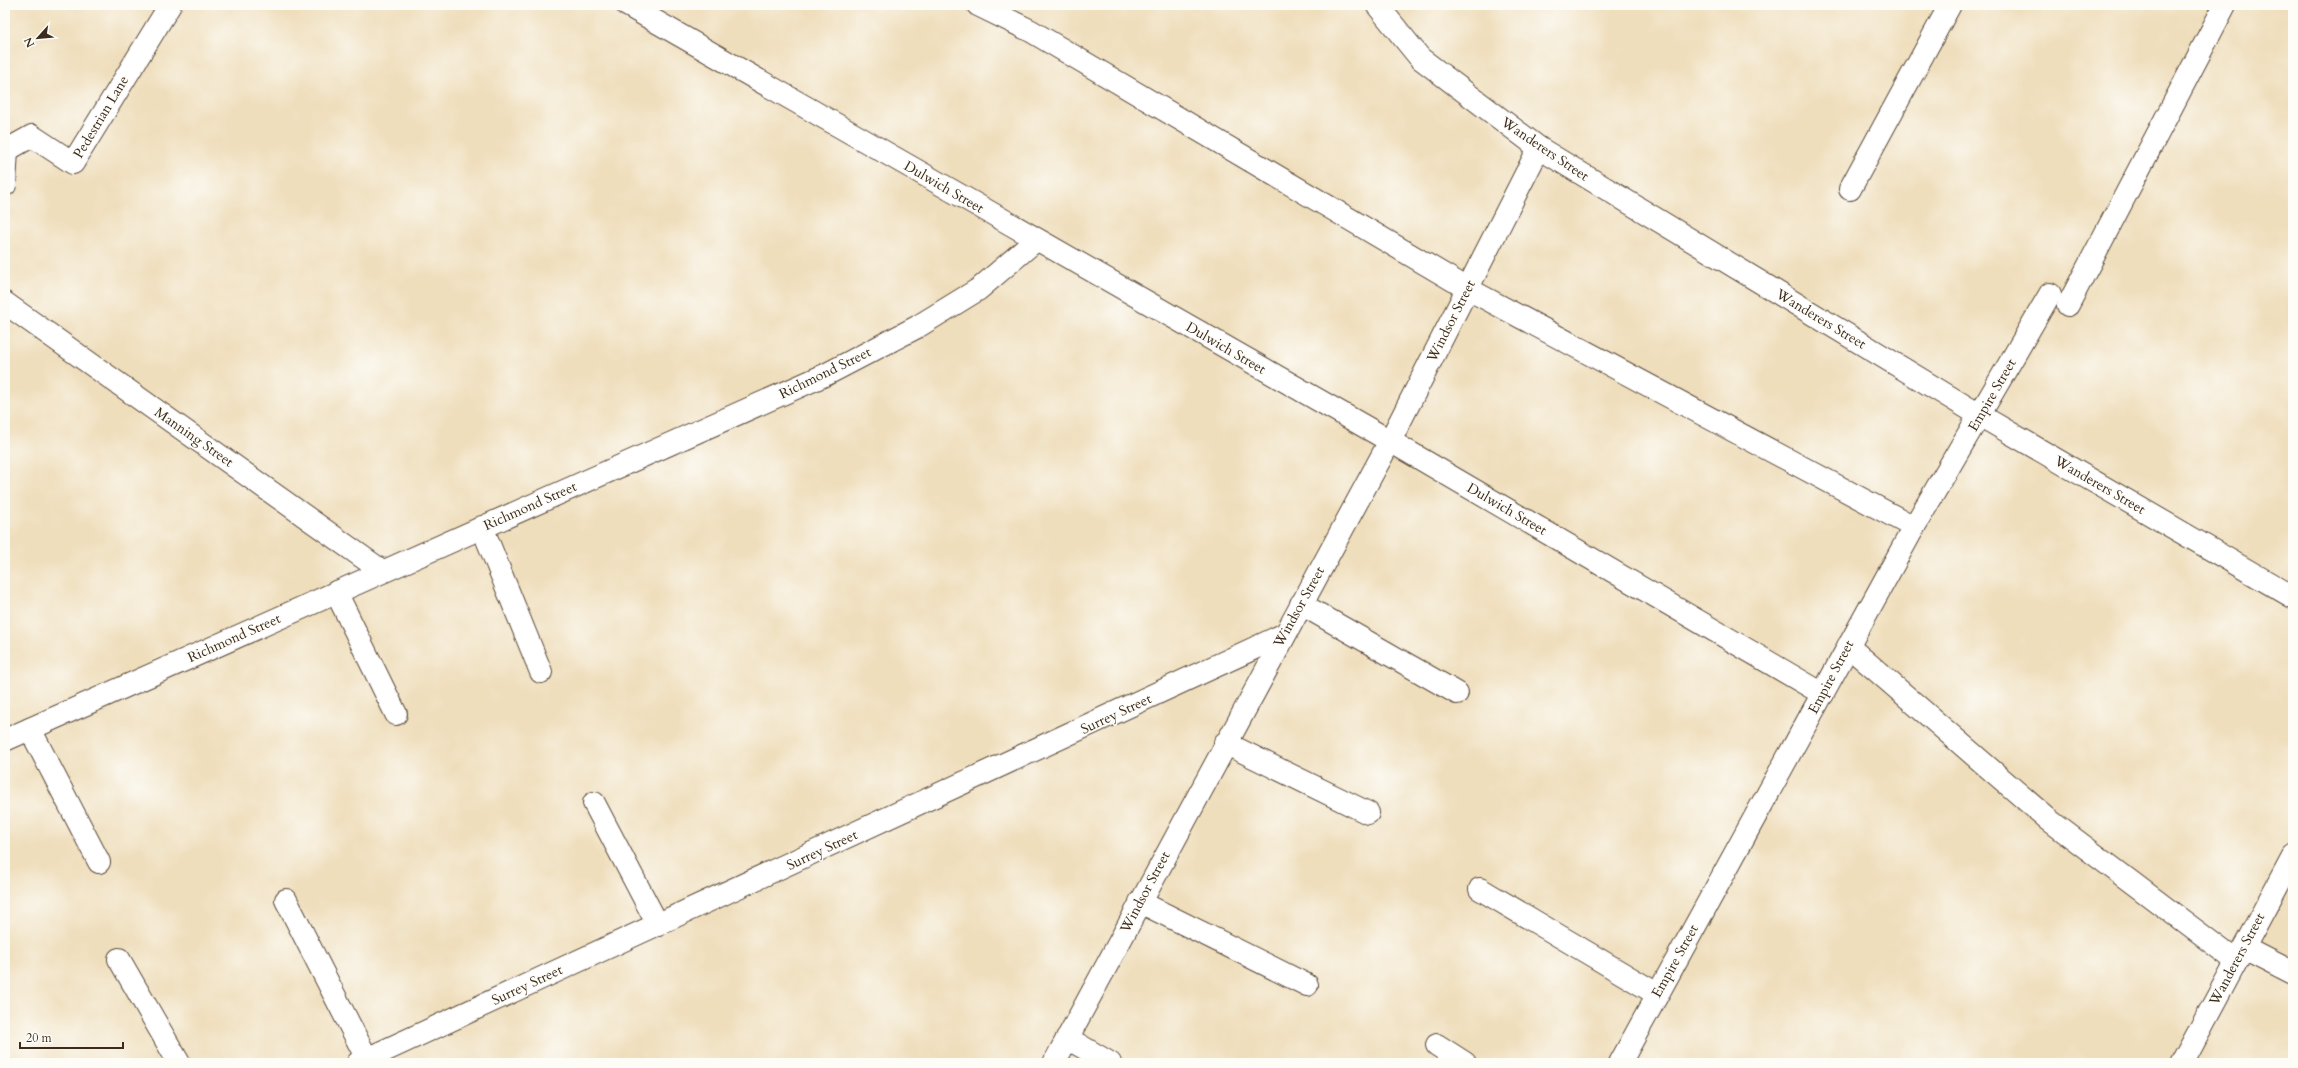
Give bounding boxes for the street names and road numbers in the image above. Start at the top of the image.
street label: Pedestrian Lane [69,72,133,162]
street label: Wanderers Street [1497,112,1593,186]
street label: Dulwich Street [901,156,988,218]
street label: Windsor Street [1422,276,1480,366]
street label: Wanderers Street [1772,284,1870,354]
street label: Dulwich Street [1183,317,1270,379]
street label: Richmond Street [776,342,875,403]
street label: Empire Street [1964,355,2021,435]
street label: Manning Street [151,403,238,472]
street label: Wanderers Street [2050,451,2149,519]
street label: Richmond Street [480,477,580,535]
street label: Dulwich Street [1464,478,1551,540]
street label: Windsor Street [1268,563,1329,652]
street label: Richmond Street [184,609,284,667]
street label: Empire Street [1804,636,1859,717]
street label: Surrey Street [1077,689,1155,739]
street label: Surrey Street [783,825,861,875]
street label: Windsor Street [1115,847,1175,937]
street label: Wanderers Street [2204,909,2270,1009]
street label: Empire Street [1647,921,1703,1001]
street label: Surrey Street [488,960,566,1010]

